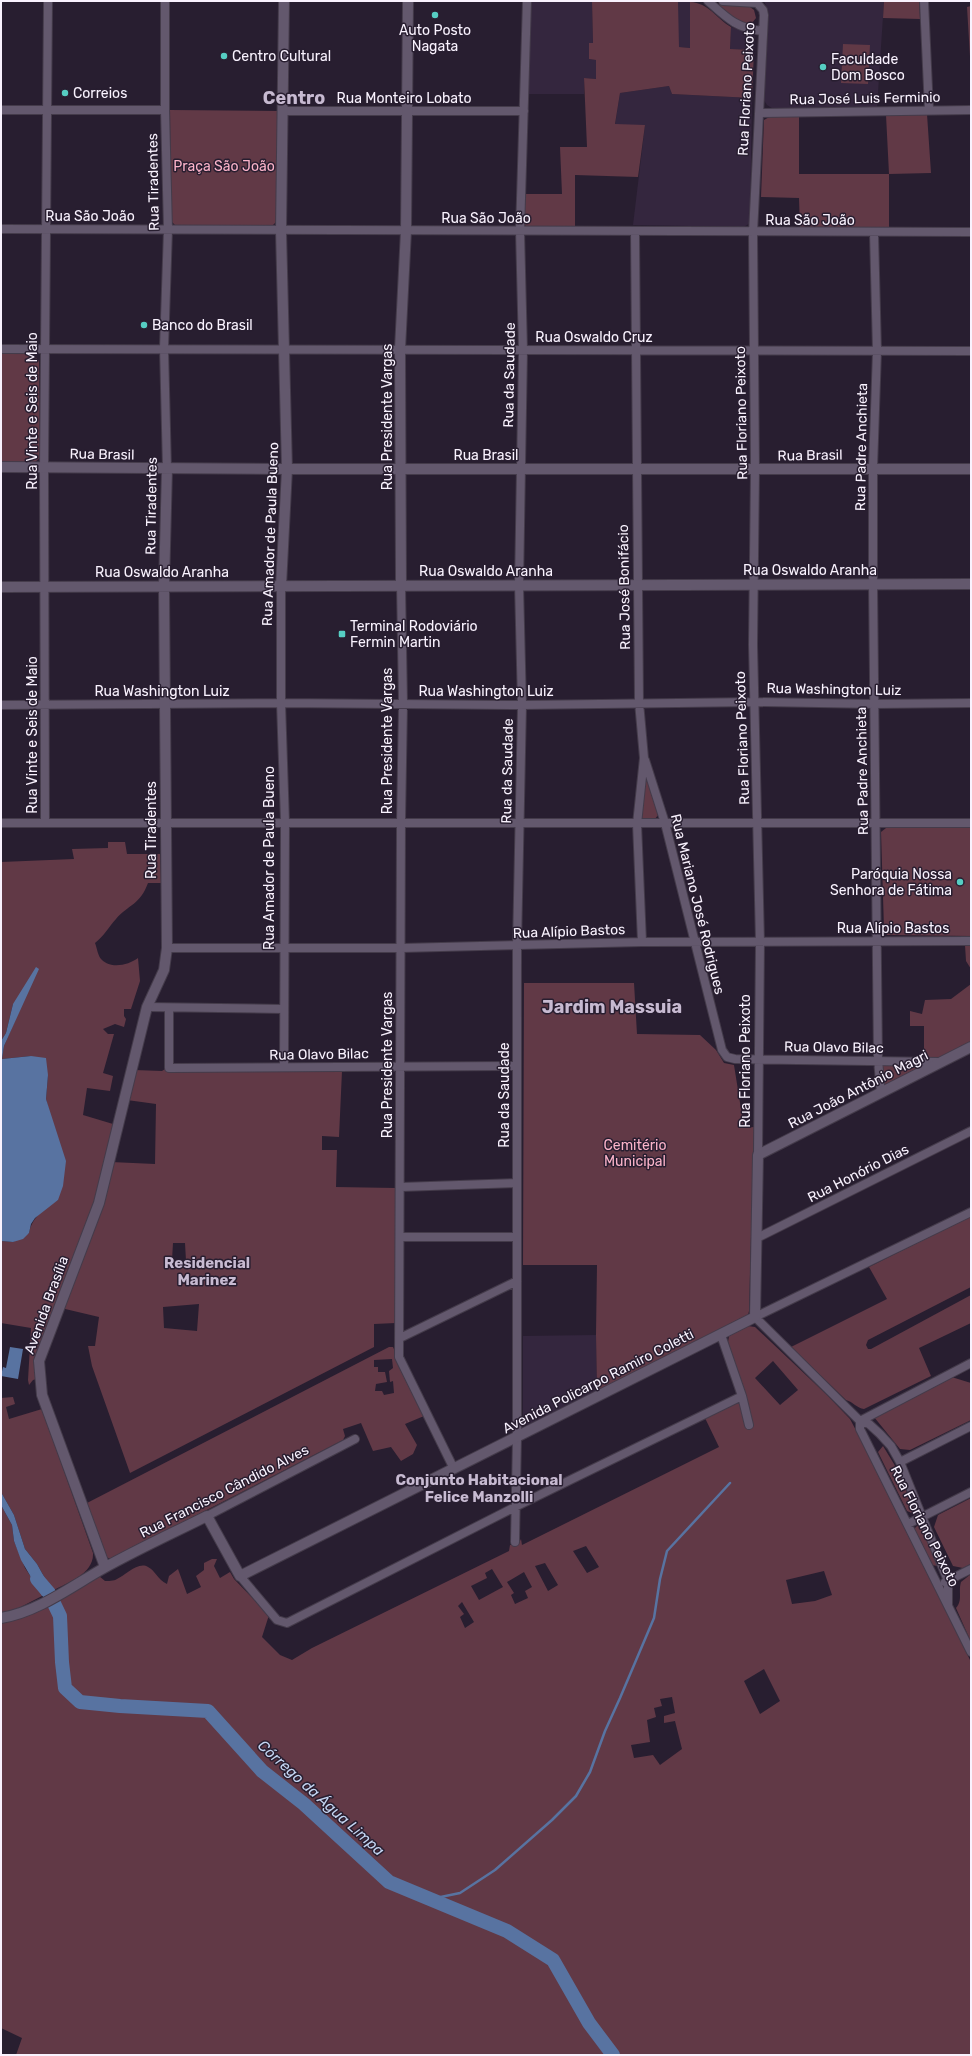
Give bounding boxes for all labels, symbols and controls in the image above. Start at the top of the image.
marker: Auto Posto Nagata [430,10,440,20]
place label: Auto Posto Nagata [399,22,471,55]
street label: Rua Floriano Peixoto [735,22,758,156]
place label: Centro Cultural [232,48,331,65]
marker: Centro Cultural [219,51,229,61]
place label: Faculdade Dom Bosco [831,51,905,84]
marker: Faculdade Dom Bosco [818,62,828,72]
place label: Correios [73,85,127,102]
district label: Centro [263,87,325,109]
marker: Correios [60,88,70,98]
street label: Rua José Luis Ferminio [789,89,941,108]
street label: Rua Monteiro Lobato [337,90,471,107]
street label: Rua Tiradentes [144,133,163,231]
park label: Praça São João [173,158,275,175]
street label: Rua São João [45,208,135,225]
street label: Rua São João [441,210,531,227]
street label: Rua São João [765,212,855,229]
place label: Banco do Brasil [152,317,253,334]
marker: Banco do Brasil [139,320,149,330]
street label: Rua da Saudade [500,322,519,428]
street label: Rua Oswaldo Cruz [535,329,653,346]
street label: Rua Vinte e Seis de Maio [24,332,41,490]
street label: Rua Presidente Vargas [379,344,396,490]
street label: Rua Floriano Peixoto [732,346,751,480]
street label: Rua Padre Anchieta [852,383,871,511]
street label: Rua Amador de Paula Bueno [259,442,282,626]
street label: Rua Brasil [69,445,135,464]
street label: Rua Brasil [777,446,843,465]
street label: Rua Brasil [454,447,518,464]
street label: Rua Tiradentes [142,457,161,555]
street label: Rua José Bonifácio [615,524,634,650]
street label: Rua Oswaldo Aranha [743,562,877,579]
street label: Rua Oswaldo Aranha [419,563,553,580]
street label: Rua Oswaldo Aranha [95,564,229,581]
place label: Terminal Rodoviário Fermin Martin [350,618,478,651]
marker: Terminal Rodoviário Fermin Martin [337,629,347,639]
street label: Rua Vinte e Seis de Maio [24,656,41,814]
street label: Rua Presidente Vargas [379,668,396,814]
street label: Rua Floriano Peixoto [732,671,753,805]
street label: Rua Washington Luiz [766,680,902,699]
street label: Rua Washington Luiz [94,683,230,700]
street label: Rua Washington Luiz [418,683,554,700]
street label: Rua Padre Anchieta [853,707,872,835]
street label: Rua da Saudade [498,718,517,824]
street label: Rua Amador de Paula Bueno [261,766,278,950]
street label: Rua Tiradentes [143,781,160,879]
street label: Rua Mariano José Rodrigues [667,812,728,996]
place label: Paróquia Nossa Senhora de Fátima [830,866,952,899]
marker: Paróquia Nossa Senhora de Fátima [955,877,965,887]
street label: Rua Alípio Bastos [837,920,949,937]
street label: Rua Alípio Bastos [512,921,626,942]
street label: Rua Presidente Vargas [379,992,396,1138]
street label: Rua Floriano Peixoto [737,994,754,1128]
district label: Jardim Massuia [542,996,682,1018]
street label: Rua Olavo Bilac [784,1038,884,1057]
street label: Rua da Saudade [496,1042,513,1148]
street label: Rua Olavo Bilac [269,1045,369,1064]
street label: Rua João Antônio Magri [785,1047,931,1132]
park label: Cemitério Municipal [603,1137,667,1170]
street label: Rua Honório Dias [805,1141,912,1206]
street label: Avenida Brasília [21,1254,72,1356]
district label: Residencial Marinez [164,1254,250,1289]
street label: Avenida Policarpo Ramiro Coletti [500,1326,697,1437]
street label: Rua Francisco Cândido Alves [137,1441,312,1542]
street label: Rua Floriano Peixoto [887,1463,962,1590]
district label: Conjunto Habitacional Felice Manzolli [395,1471,563,1506]
water label: Córrego da Água Limpa [254,1736,388,1860]

